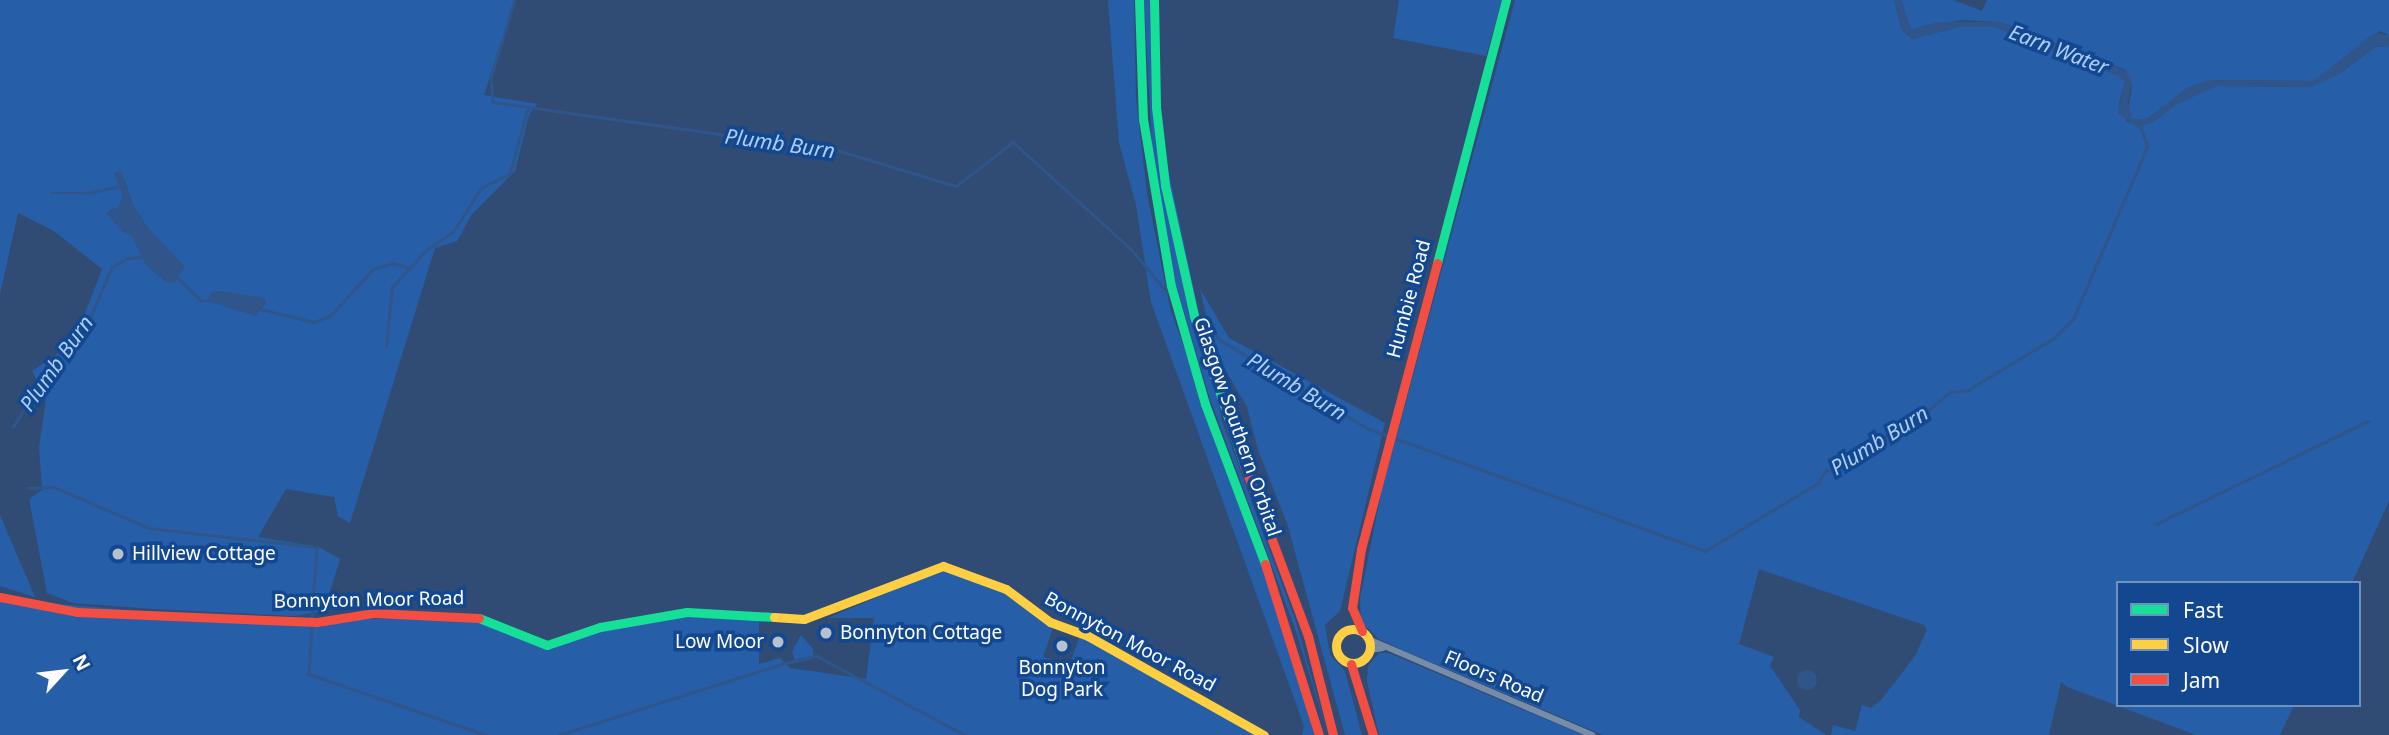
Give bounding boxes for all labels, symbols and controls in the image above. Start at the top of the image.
water label: Earn Water [2006,19,2112,79]
water label: Plumb Burn [723,123,837,163]
street label: Humbie Road [1382,237,1436,361]
water label: Plumb Burn [14,310,98,416]
street label: Glasgow Southern Orbital [1189,314,1285,540]
water label: Plumb Burn [1243,347,1351,425]
water label: Plumb Burn [1825,400,1933,480]
place label: Hillview Cottage [132,543,276,565]
marker: Hillview Cottage [110,546,126,562]
legend [2116,581,2361,707]
street label: Bonnyton Moor Road [273,587,465,613]
street label: Bonnyton Moor Road [1040,587,1220,697]
text: Fast [2183,596,2223,624]
place label: Bonnyton Cottage [840,622,1002,644]
marker: Bonnyton Cottage [818,625,834,641]
place label: Low Moor [675,631,764,653]
text: Slow [2183,631,2229,659]
marker: Low Moor [770,634,786,650]
north arrow [28,637,98,707]
marker: Bonnyton Dog Park [1054,638,1070,654]
street label: Floors Road [1441,646,1547,708]
text: N [67,650,97,675]
place label: Bonnyton Dog Park [1018,657,1106,701]
text: Jam [2183,666,2220,694]

